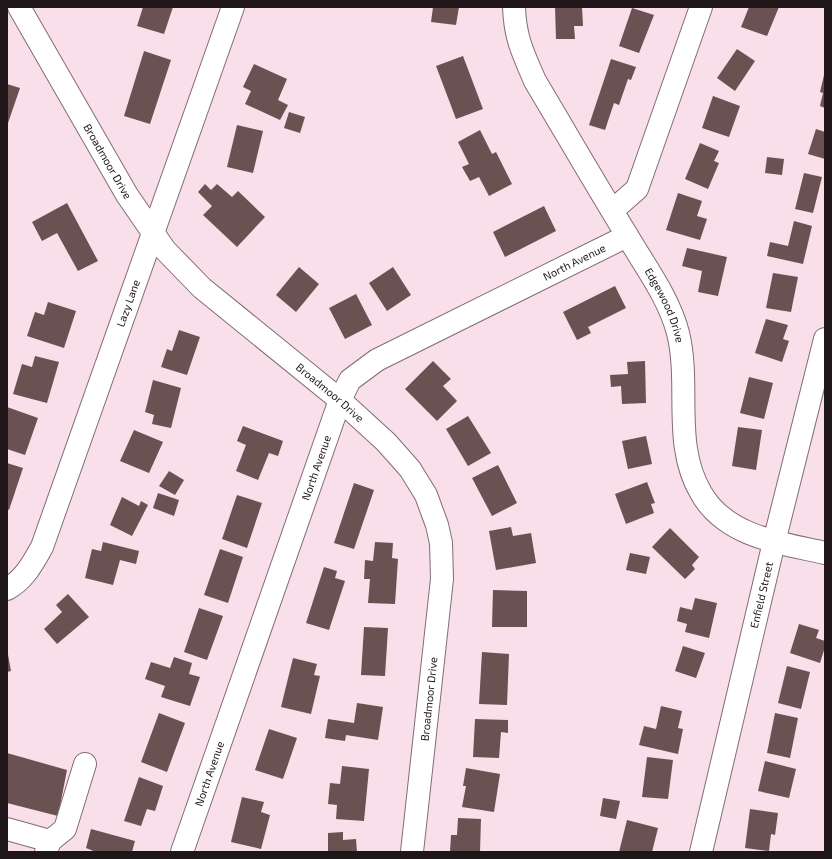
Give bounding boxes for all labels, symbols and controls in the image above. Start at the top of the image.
street label: Broadmoor Drive [81,121,135,201]
street label: North Avenue [541,241,608,283]
street label: Edgewood Drive [642,265,687,344]
street label: Lazy Lane [113,278,142,329]
street label: Broadmoor Drive [294,360,367,425]
street label: North Avenue [298,433,333,502]
street label: Enfield Street [747,560,775,629]
street label: Broadmoor Drive [418,656,439,742]
street label: North Avenue [192,739,226,808]

